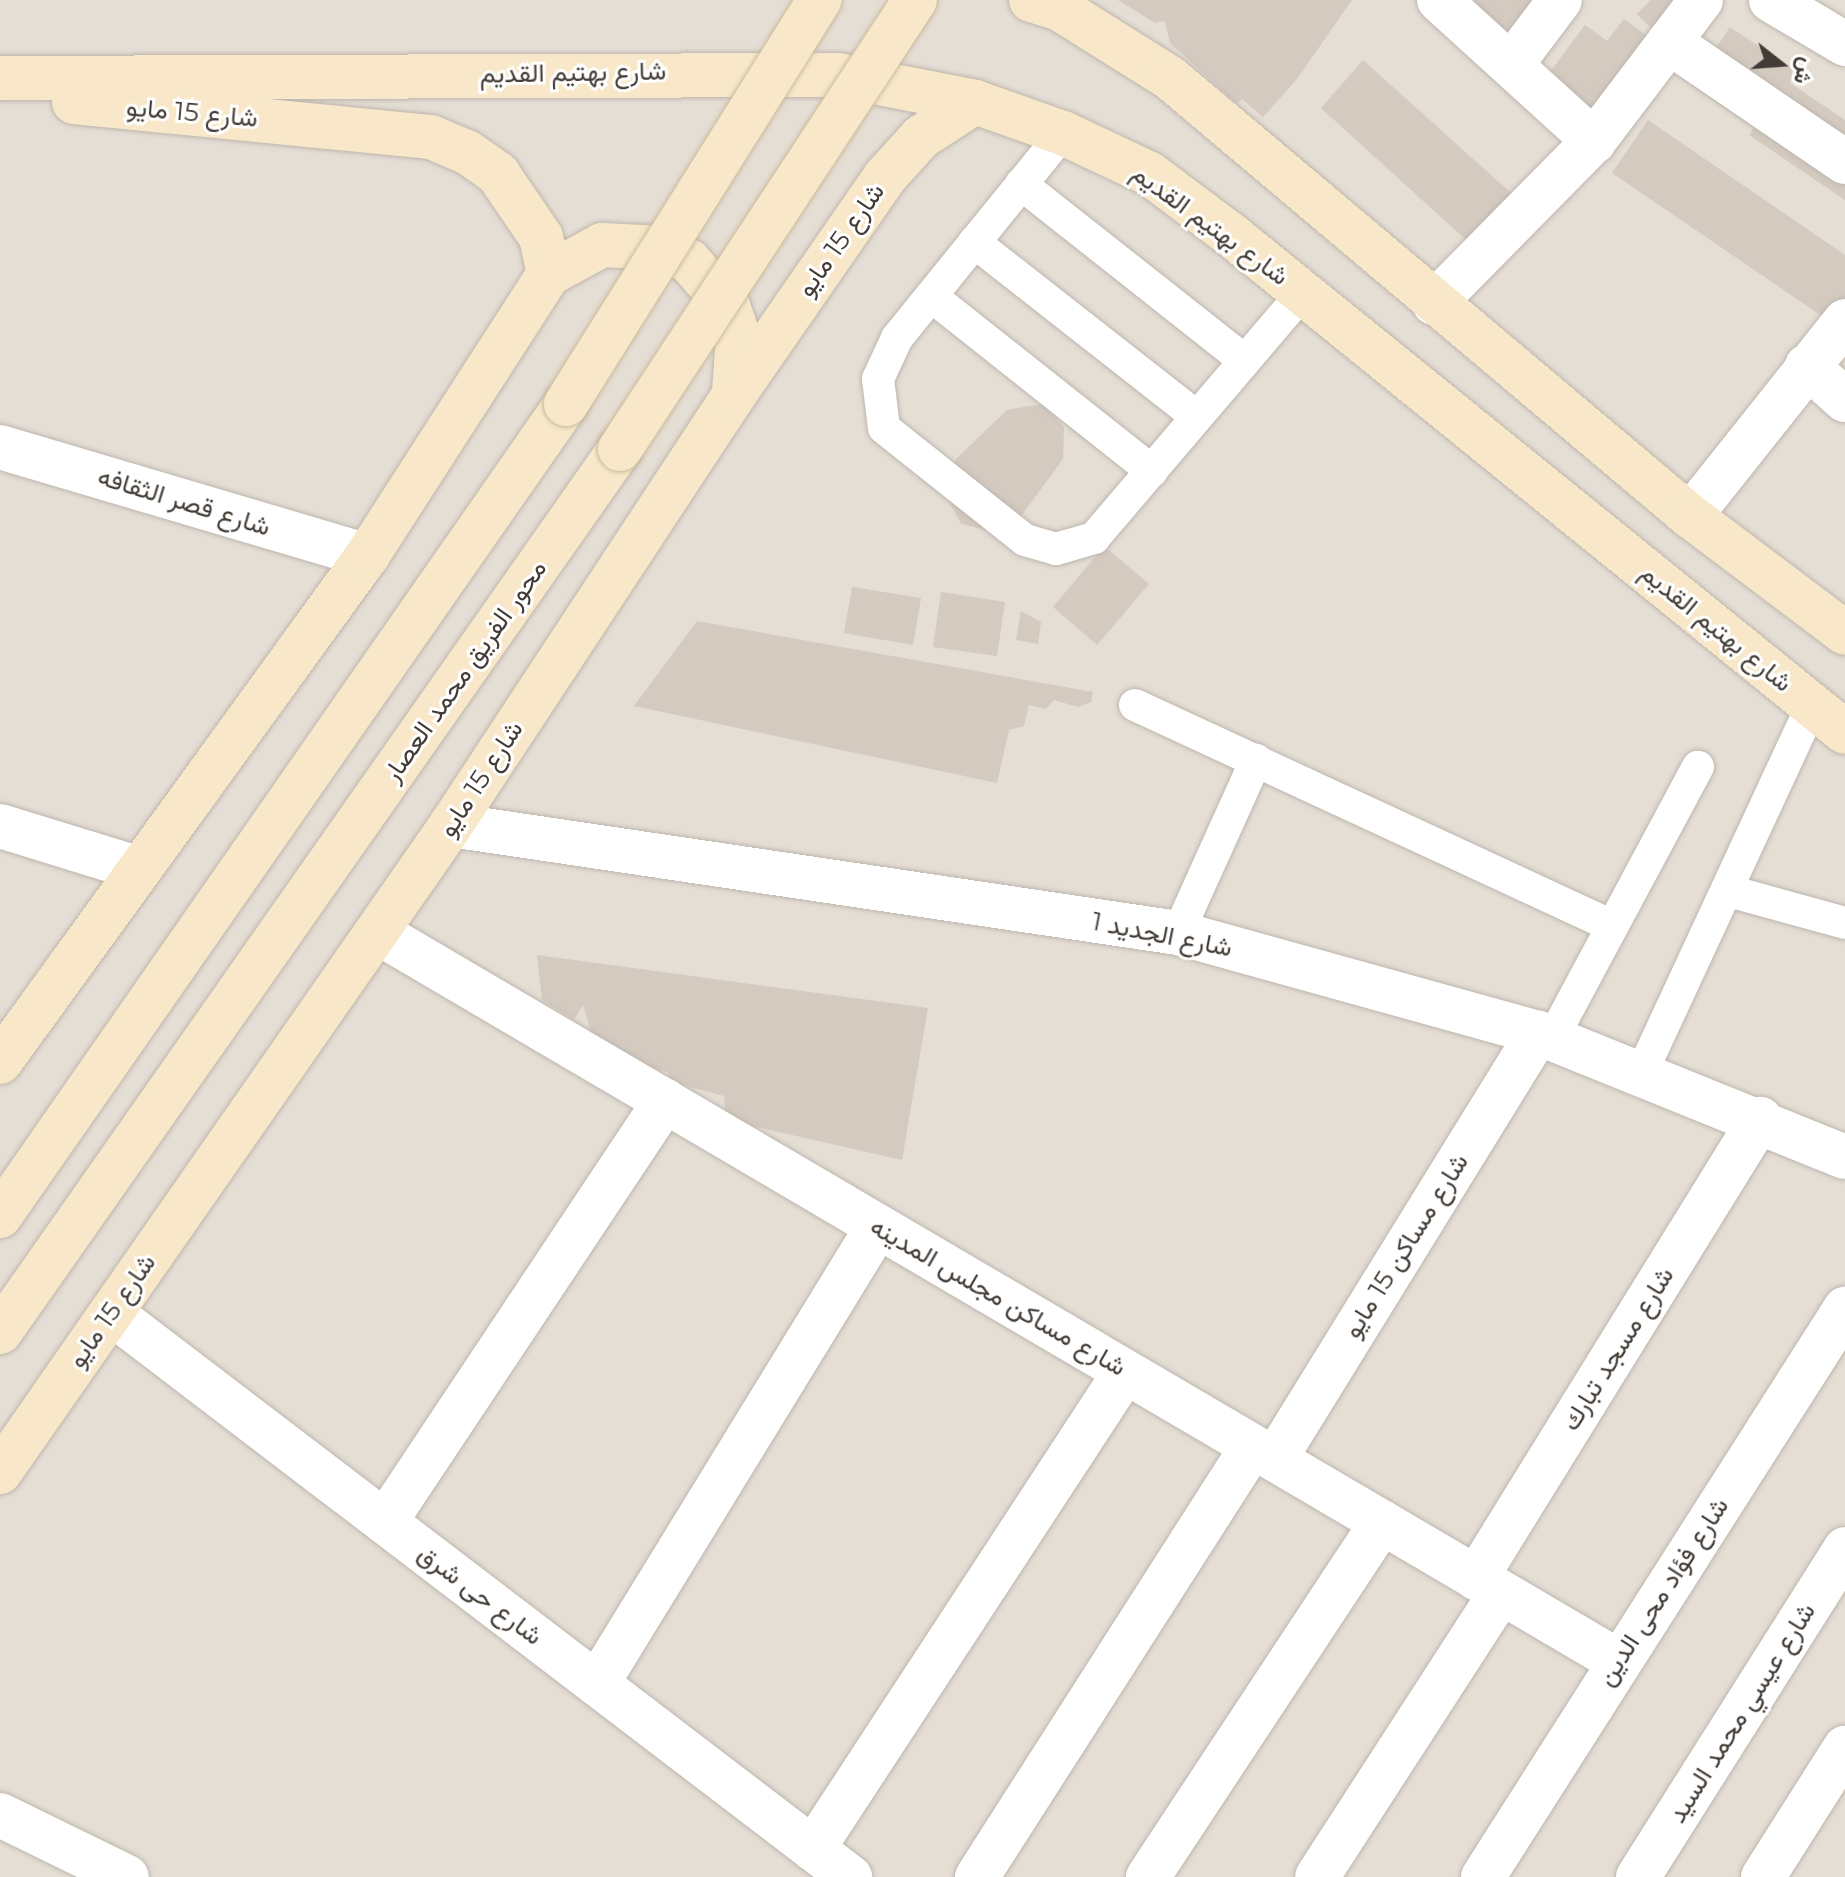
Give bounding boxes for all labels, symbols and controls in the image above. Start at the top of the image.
north arrow [1741,24,1821,104]
text: ش [1788,55,1821,88]
street label: شارع بهتيم القديم [479,56,667,90]
street label: شارع 15 مايو [125,92,259,134]
street label: شارع بهتيم القديم [1125,158,1295,292]
street label: شارع 15 مايو [790,177,892,303]
street label: شارع قصر الثقافه [94,461,274,543]
street label: محور الفريق محمد العصار [377,554,553,788]
street label: شارع بهتيم القديم [1634,557,1798,699]
street label: شارع 15 مايو [432,715,530,843]
street label: شارع الجديد 1 [1089,906,1235,964]
street label: شارع مساكن 15 مايو [1337,1148,1475,1344]
street label: شارع مساكن مجلس المدينه [865,1211,1131,1383]
street label: شارع 15 مايو [61,1248,163,1374]
street label: شارع مسجد تبارك [1555,1261,1681,1437]
street label: شارع فؤاد محى الدين [1590,1492,1736,1692]
street label: شارع حى شرق [412,1538,548,1652]
street label: شارع عيسي محمد السيد [1662,1597,1822,1829]

